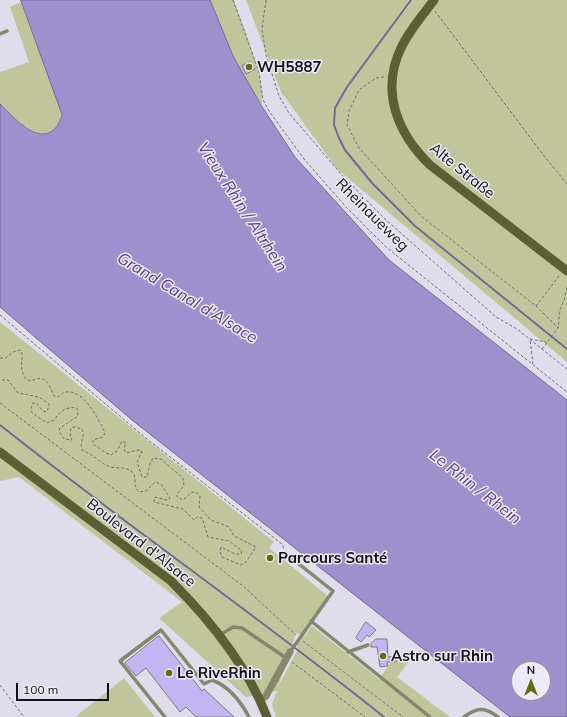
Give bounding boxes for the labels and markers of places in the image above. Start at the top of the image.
place label: WH5887 [257,58,321,76]
marker: WH5887 [244,62,254,72]
place label: Parcours Santé [278,549,387,567]
marker: Parcours Santé [265,553,275,563]
place label: Astro sur Rhin [391,647,493,665]
marker: Astro sur Rhin [378,651,388,661]
place label: Le RiveRhin [177,664,261,682]
marker: Le RiveRhin [164,668,174,678]

